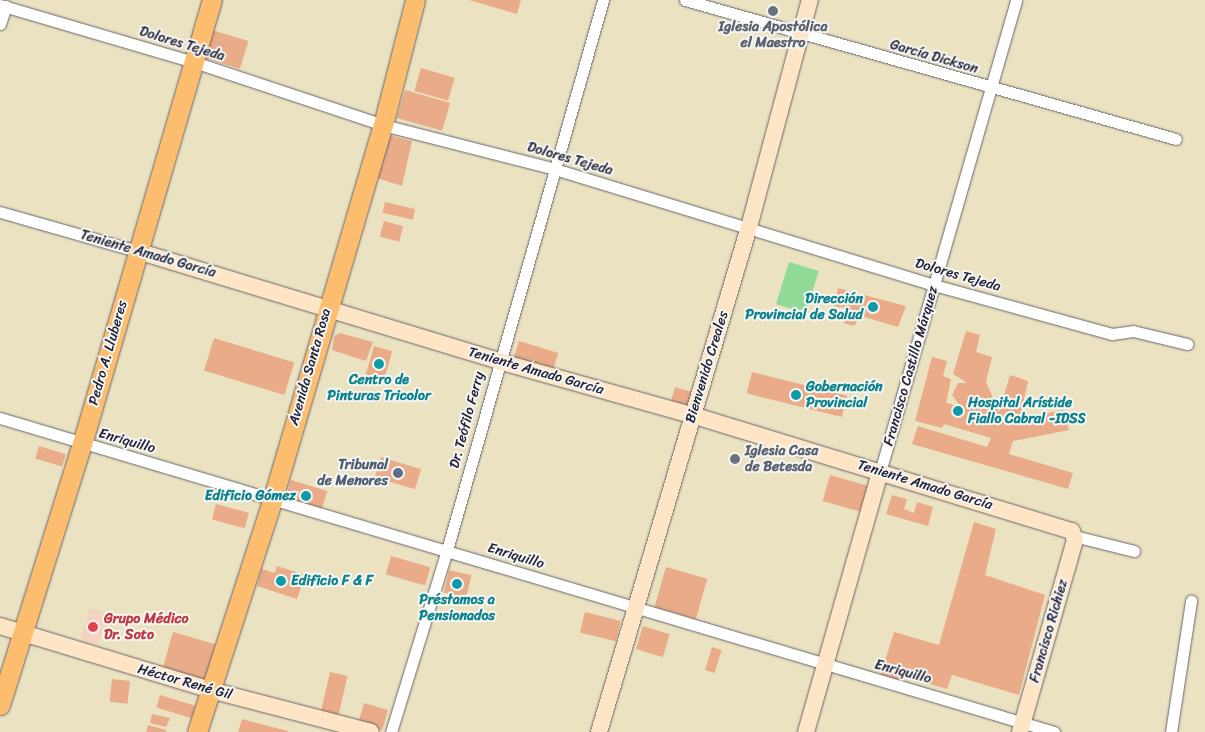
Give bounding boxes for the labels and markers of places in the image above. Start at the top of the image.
marker: Iglesia Apostólica el Maestro [767,5,779,17]
place label: Iglesia Apostólica el Maestro [719,19,827,52]
place label: Dirección Provincial de Salud [745,291,863,324]
marker: Dirección Provincial de Salud [867,301,879,313]
marker: Centro de Pinturas Tricolor [373,358,385,370]
place label: Centro de Pinturas Tricolor [327,372,431,404]
place label: Gobernación Provincial [806,379,883,412]
marker: Gobernación Provincial [790,389,802,401]
place label: Hospital Arístide Fiallo Cabral -IDSS [968,395,1086,428]
marker: Hospital Arístide Fiallo Cabral -IDSS [952,405,964,417]
place label: Iglesia Casa de Betesda [745,443,818,476]
marker: Iglesia Casa de Betesda [729,453,741,465]
place label: Tribunal de Menores [318,457,388,490]
marker: Tribunal de Menores [392,467,404,479]
place label: Edificio Gómez [205,488,296,504]
marker: Edificio Gómez [300,490,312,502]
place label: Edificio F & F [291,573,373,589]
marker: Edificio F & F [275,575,287,587]
marker: Préstamos a Pensionados [451,578,463,590]
place label: Préstamos a Pensionados [419,592,495,624]
place label: Grupo Médico Dr. Soto [104,611,188,644]
marker: Grupo Médico Dr. Soto [86,620,100,634]

